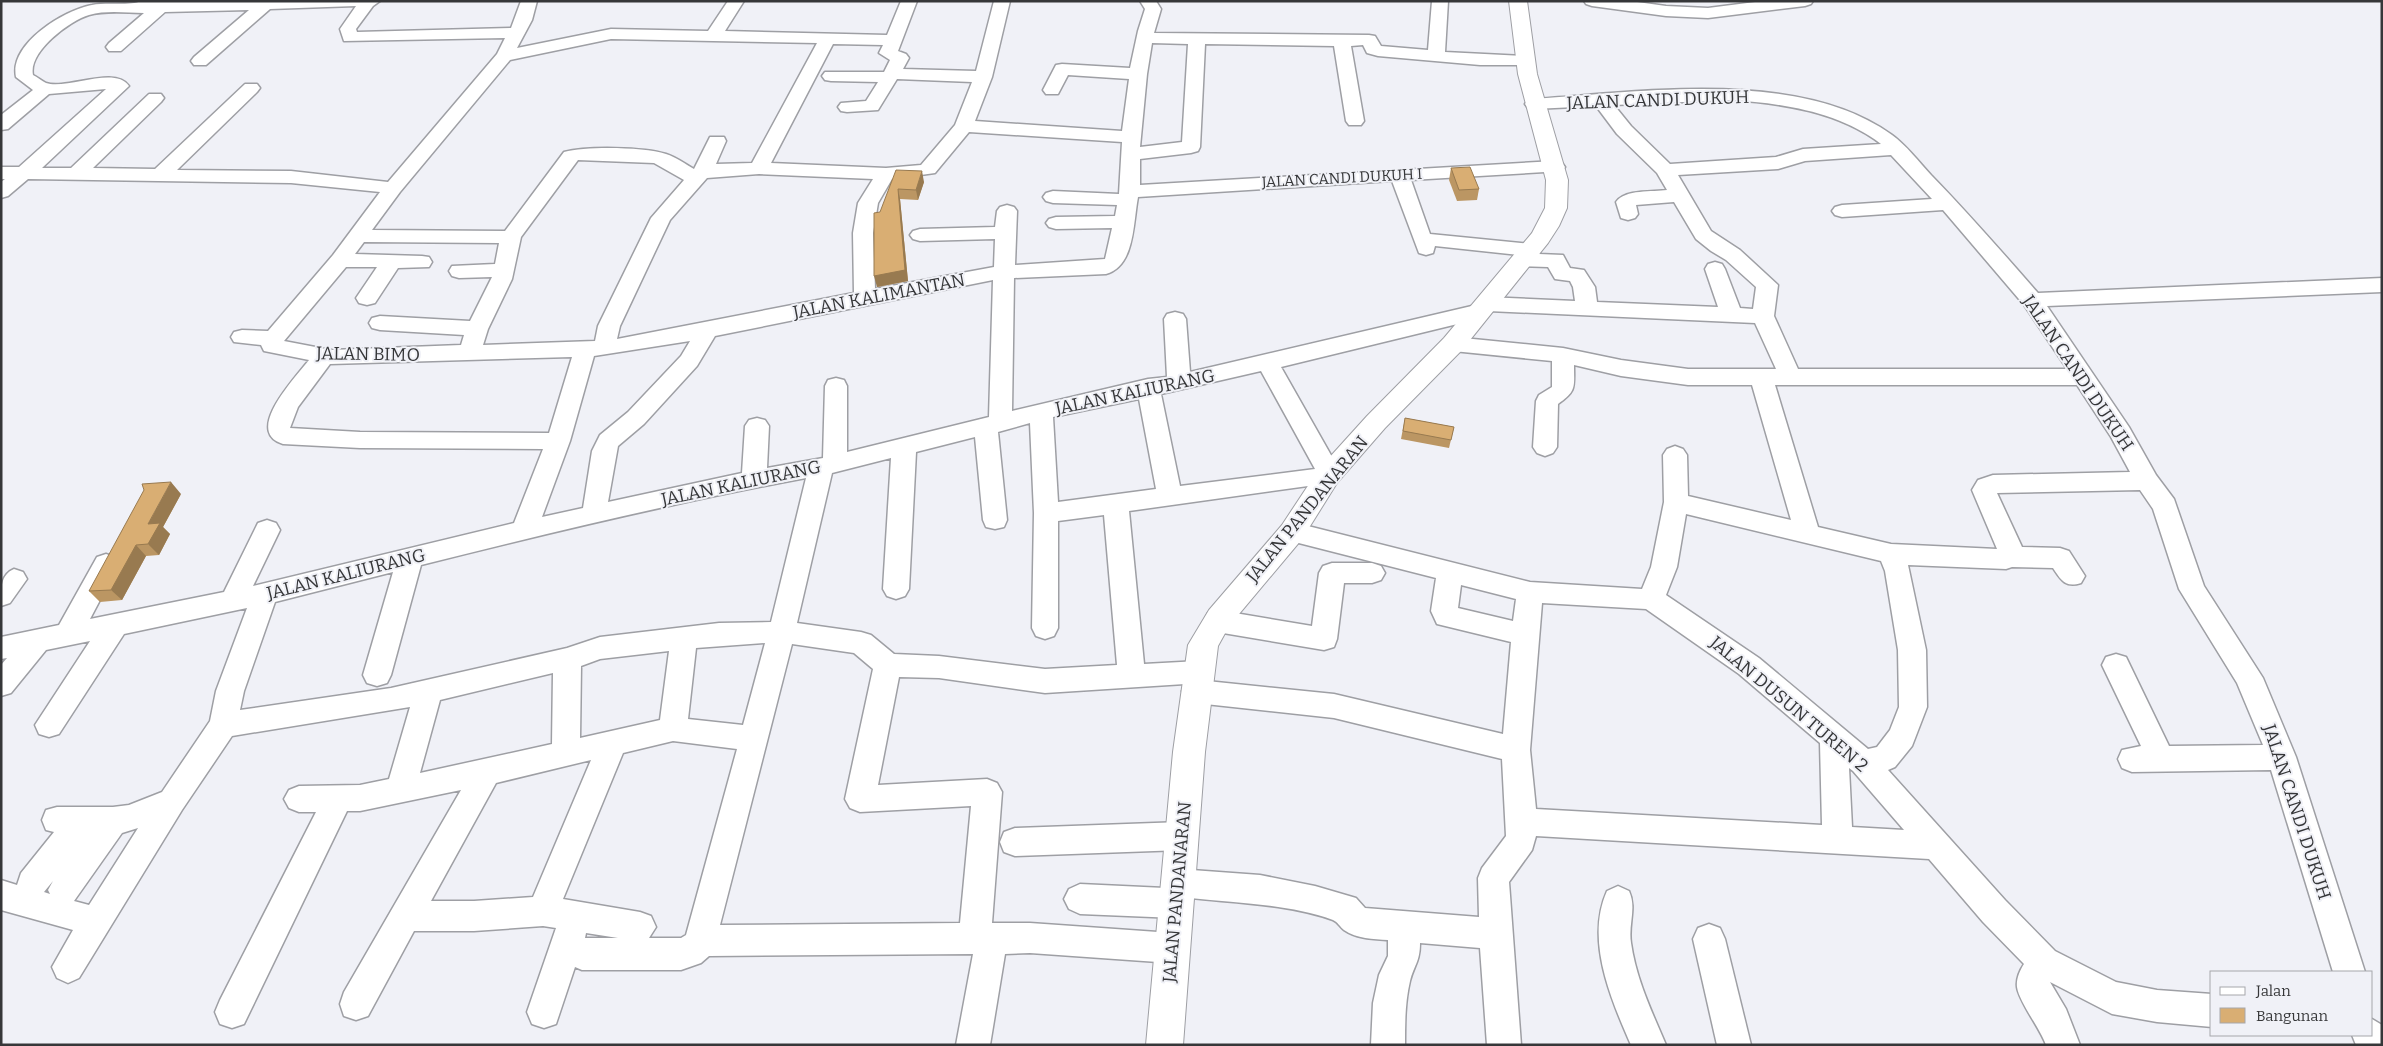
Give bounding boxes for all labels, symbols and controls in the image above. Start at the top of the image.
street label: JALAN CANDI DUKUH [1565,86,1750,114]
street label: JALAN CANDI DUKUH I [1260,165,1423,191]
street label: JALAN KALIMANTAN [790,268,967,324]
street label: JALAN CANDI DUKUH [2017,290,2138,455]
street label: JALAN BIMO [315,342,420,366]
street label: JALAN KALIURANG [1052,364,1217,420]
street label: JALAN PANDANARAN [1241,431,1373,587]
street label: JALAN KALIURANG [658,455,823,511]
street label: JALAN KALIURANG [264,544,428,605]
street label: JALAN DUSUN TUREN 2 [1705,631,1873,777]
street label: JALAN CANDI DUKUH [2258,721,2336,902]
street label: JALAN PANDANARAN [1158,800,1196,985]
legend [2210,971,2373,1036]
text: Jalan [2255,982,2291,1000]
text: Bangunan [2256,1007,2328,1025]

